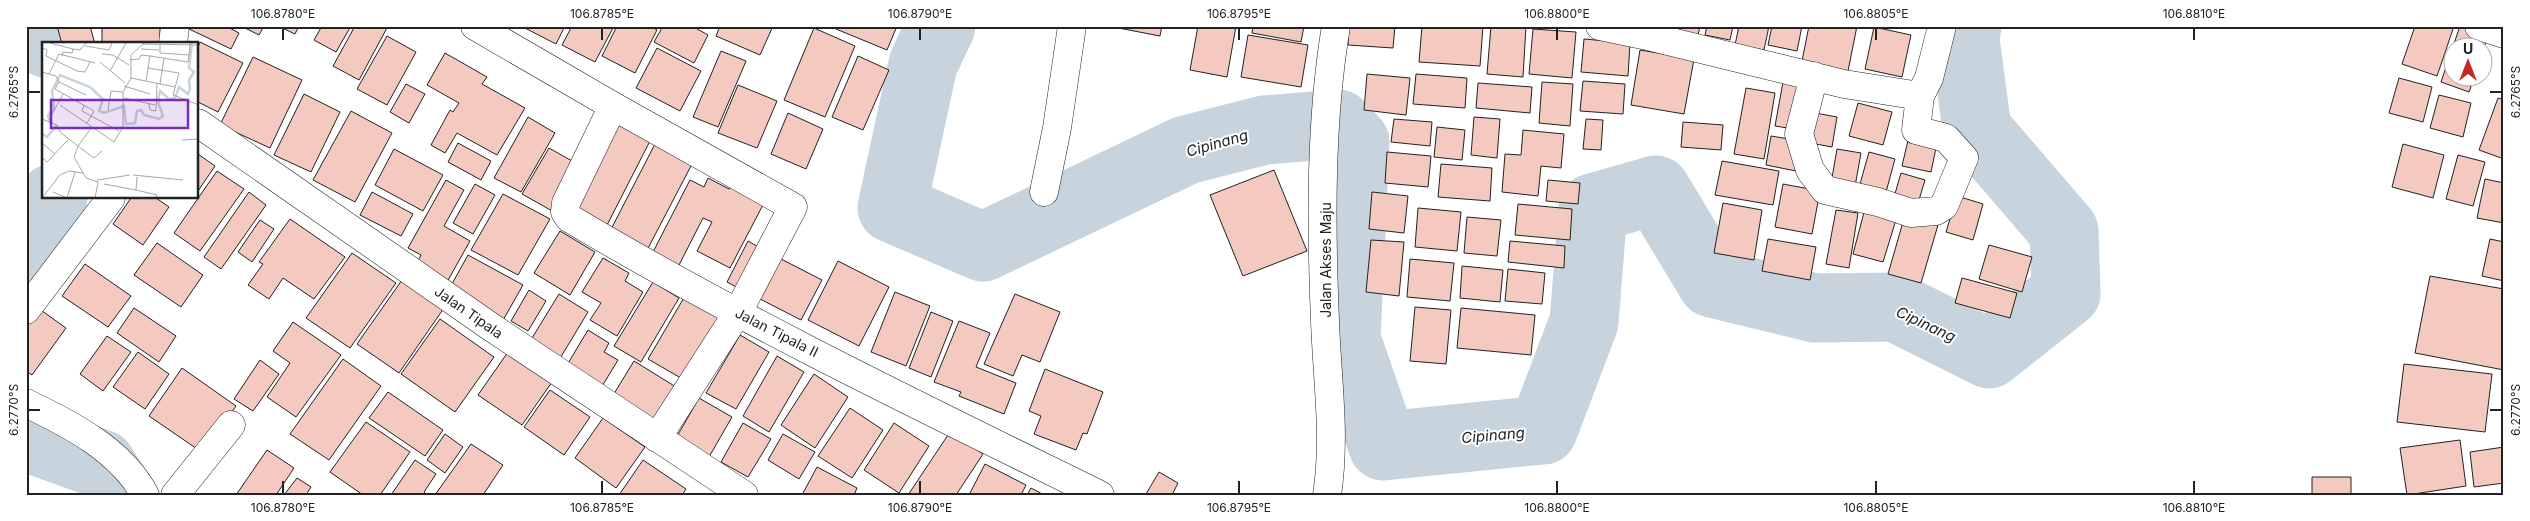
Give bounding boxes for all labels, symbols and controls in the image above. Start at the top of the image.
text: 106.8780°E [251,6,315,21]
text: 106.8785°E [570,6,634,21]
text: 106.8790°E [888,6,952,21]
text: 106.8795°E [1207,6,1271,21]
text: 106.8800°E [1524,6,1590,21]
text: 106.8805°E [1843,6,1909,21]
text: 106.8810°E [2163,6,2225,21]
north arrow [2442,38,2492,88]
text: U [2463,40,2473,57]
inset map [42,42,199,199]
text: 6.2765°S [6,66,21,118]
text: 6.2765°S [2508,66,2523,118]
water label: Cipinang [1184,125,1250,161]
street label: Jalan Akses Maju [1317,202,1334,318]
street label: Jalan Tipala [432,282,506,342]
water label: Cipinang [1893,302,1959,346]
street label: Jalan Tipala II [733,304,821,360]
text: 6.2770°S [6,384,21,436]
text: 6.2770°S [2508,384,2523,436]
water label: Cipinang [1461,423,1525,447]
text: 106.8780°E [251,500,315,515]
text: 106.8785°E [570,500,634,515]
text: 106.8790°E [888,500,952,515]
text: 106.8795°E [1207,500,1271,515]
text: 106.8800°E [1524,500,1590,515]
text: 106.8805°E [1843,500,1909,515]
text: 106.8810°E [2163,500,2225,515]

